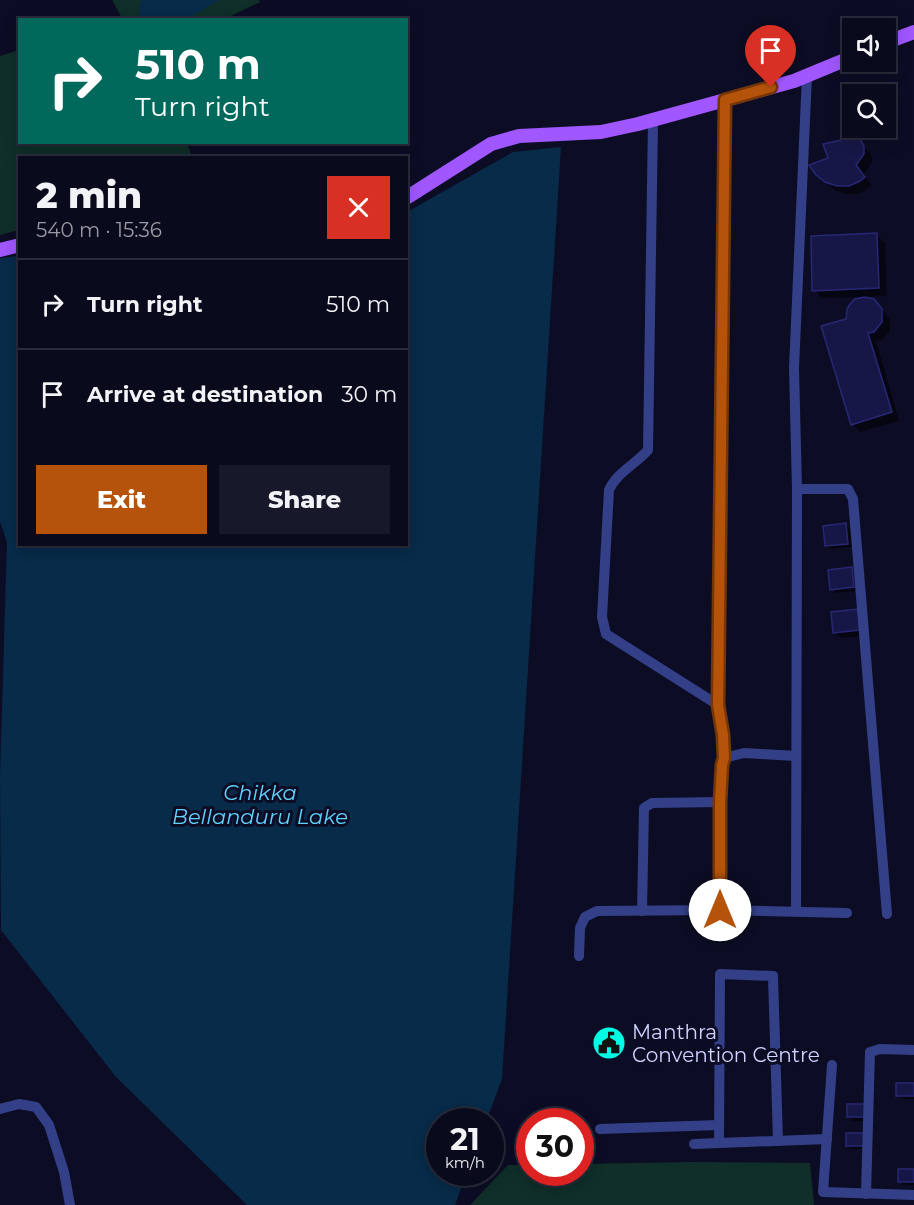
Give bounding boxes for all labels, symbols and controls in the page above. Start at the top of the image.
map controls [842,18,896,138]
button: sound [842,18,896,72]
pin [745,25,796,87]
icon: arrive [754,34,787,67]
text: 510 m [135,38,261,90]
icon: right [36,42,114,120]
button: search [842,84,896,138]
text: Turn right [135,90,270,123]
text: 2 min [36,173,142,217]
button: close [327,176,390,239]
text: 540 m · 15:36 [36,218,162,242]
icon: right [36,288,69,321]
text: Turn right [87,291,202,318]
text: 510 m [326,291,390,318]
icon: arrive [36,378,69,411]
text: Arrive at destination [87,381,323,408]
text: 30 m [341,381,397,408]
button: Exit [36,465,207,534]
button: Share [219,465,390,534]
water label: Chikka Bellanduru Lake [172,780,348,829]
position arrow [688,878,752,942]
place label: Manthra Convention Centre [632,1020,820,1067]
public building icon: Manthra Convention Centre [591,1025,627,1061]
speed limit sign: 30 [516,1108,594,1186]
text: 21 [450,1121,480,1158]
text: km/h [445,1153,485,1172]

